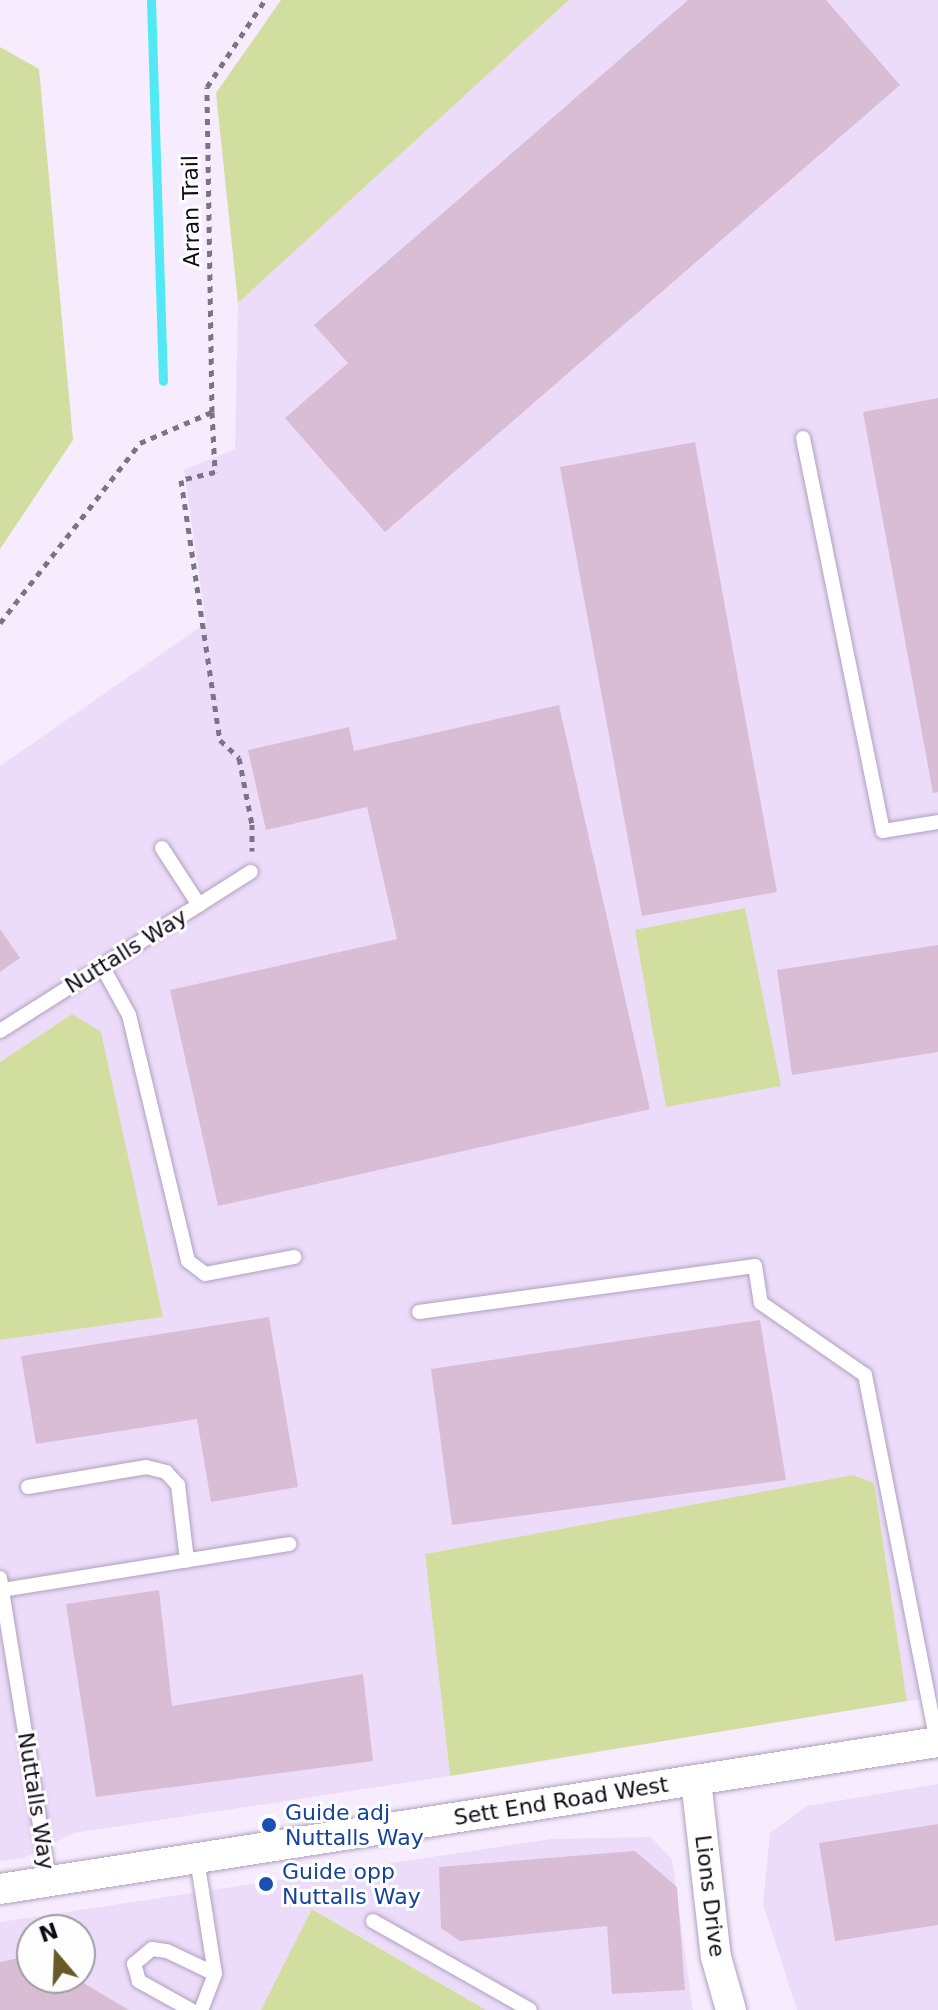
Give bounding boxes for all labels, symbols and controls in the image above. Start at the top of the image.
street label: Arran Trail [177,155,205,267]
street label: Nuttalls Way [60,903,192,999]
street label: Nuttalls Way [12,1730,60,1872]
street label: Sett End Road West [452,1771,670,1831]
place label: Guide adj Nuttalls Way [285,1799,424,1850]
marker: Guide adj Nuttalls Way [260,1816,278,1834]
street label: Lions Drive [689,1833,731,1959]
place label: Guide opp Nuttalls Way [282,1858,421,1910]
marker: Guide opp Nuttalls Way [257,1875,275,1893]
north arrow [16,1914,96,1994]
text: N [36,1918,61,1948]

